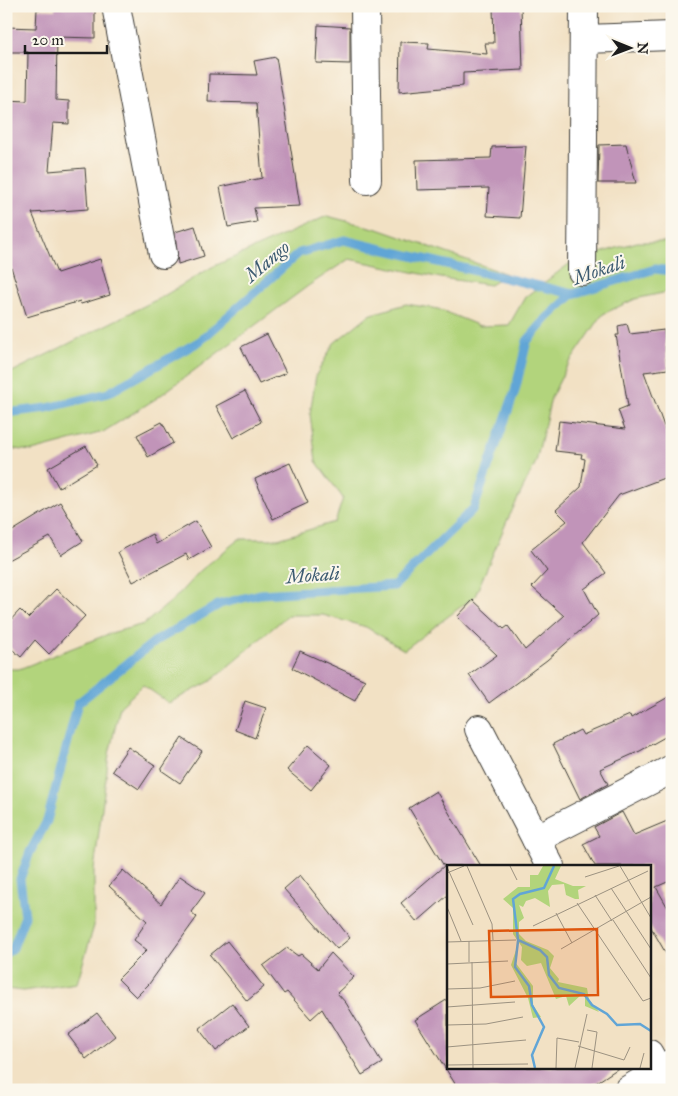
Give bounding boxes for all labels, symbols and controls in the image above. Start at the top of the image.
scale bar [25,22,108,54]
north arrow [606,22,656,72]
text: 20 m [32,31,64,49]
text: N [634,42,651,54]
water label: Mango [238,236,294,288]
water label: Mokali [568,250,628,290]
water label: Mokali [284,562,341,588]
inset map [447,865,650,1068]

